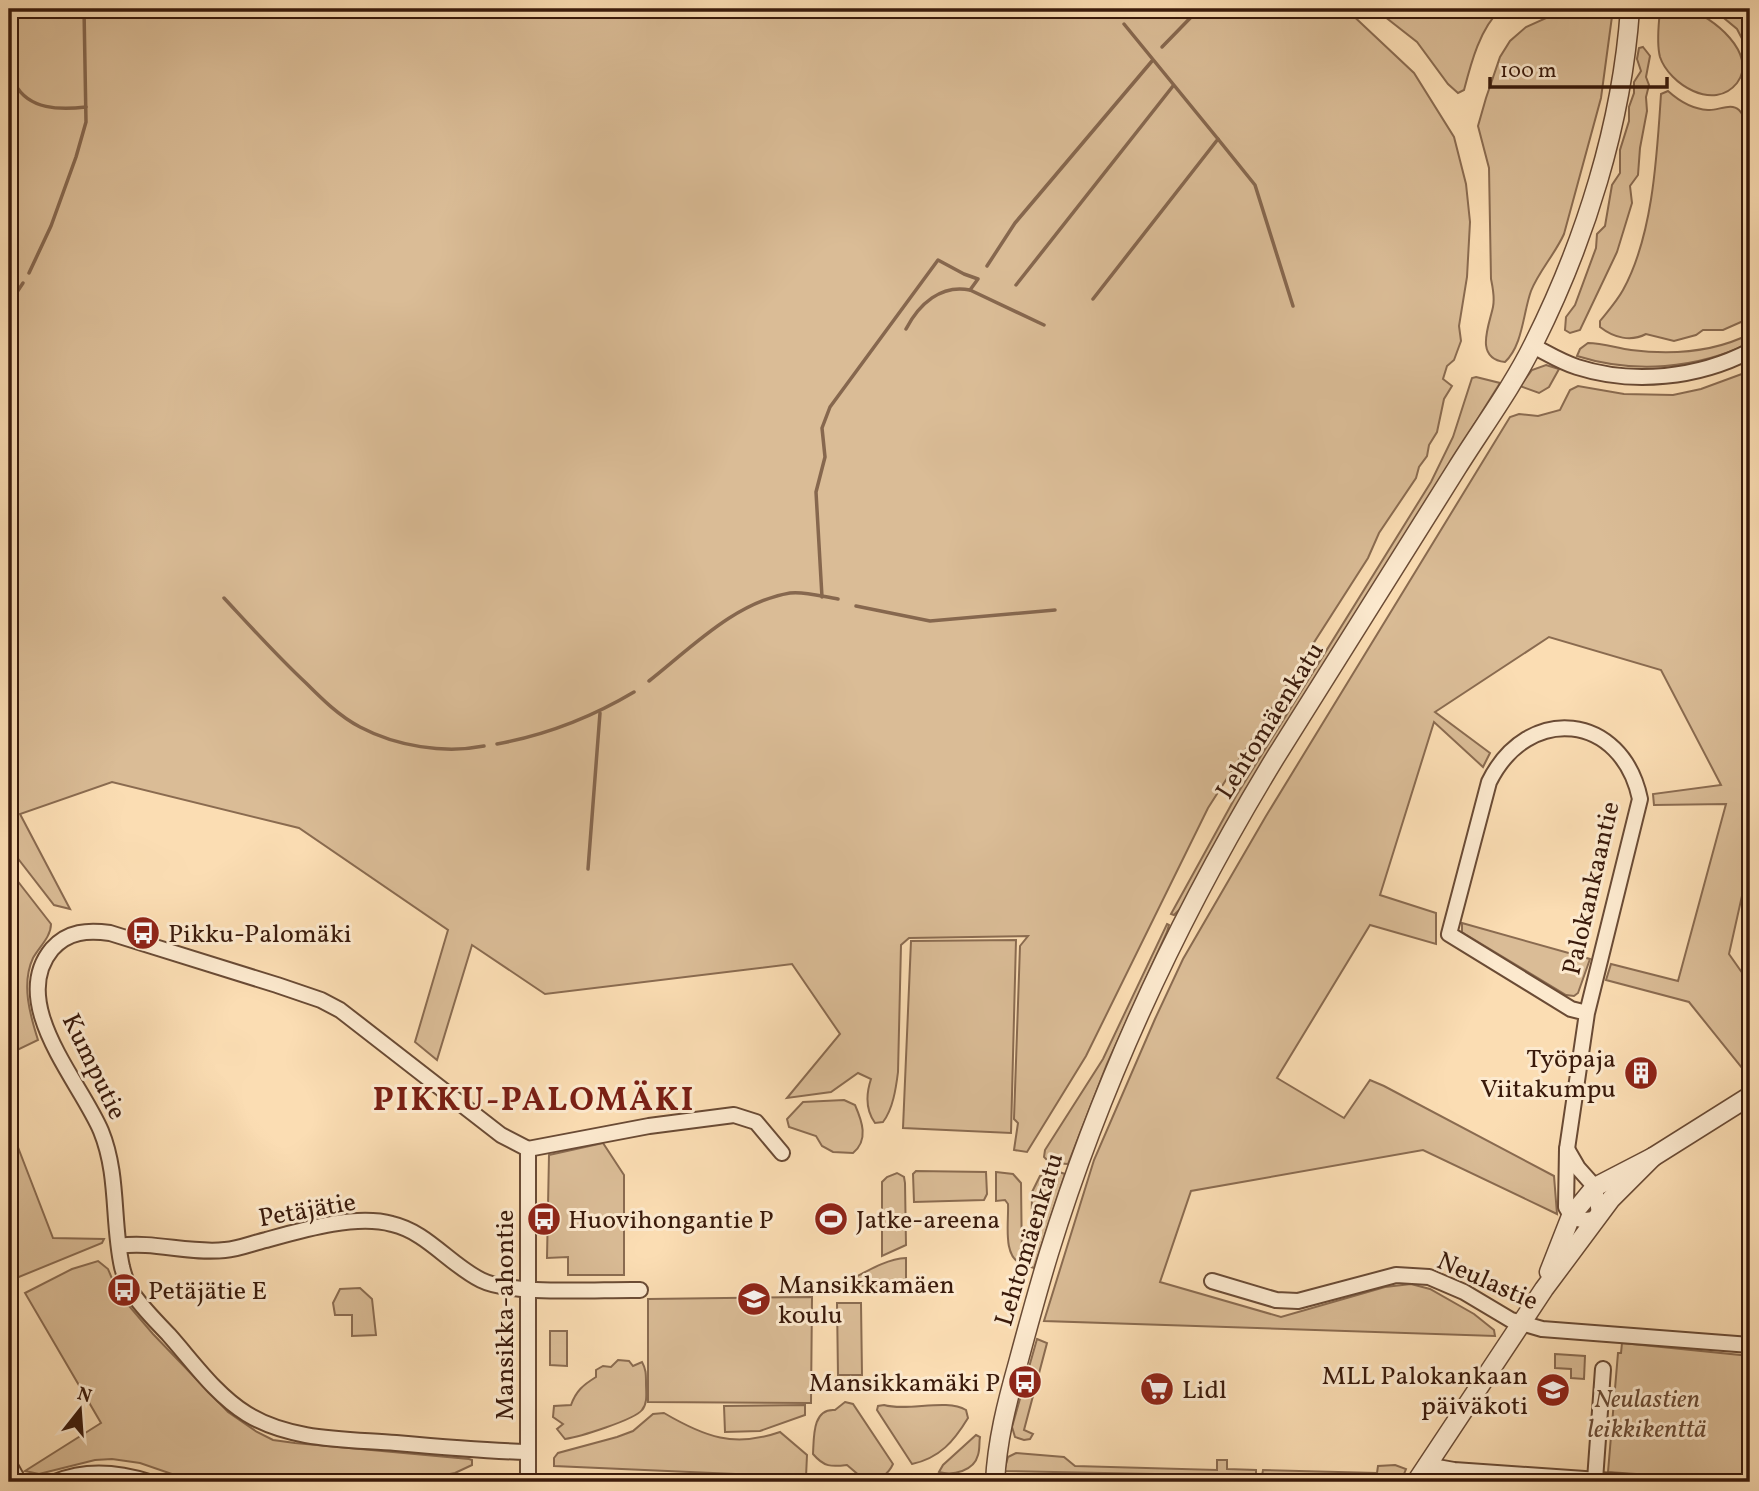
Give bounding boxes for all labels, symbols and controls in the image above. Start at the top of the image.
scale bar [1490,46,1666,90]
text: 100 m [1500,57,1557,86]
street label: Lehtomäenkatu [1208,635,1333,807]
street label: Palokankaantie [1555,798,1629,979]
bus stop icon: Pikku-Palomäki [124,914,162,952]
place label: Pikku-Palomäki [168,917,352,953]
street label: Kumputie [52,1008,134,1126]
place label: Työpaja Viitakumpu [1480,1042,1616,1108]
building icon: Työpaja Viitakumpu [1622,1054,1660,1092]
district label: PIKKU-PALOMÄKI [373,1079,695,1125]
street label: Lehtomäenkatu [986,1149,1073,1331]
street label: Petäjätie [256,1185,359,1237]
bus stop icon: Huovihongantie P [525,1200,563,1238]
sports icon: Jatke-areena [812,1200,850,1238]
place label: Huovihongantie P [568,1203,774,1239]
place label: Jatke-areena [856,1203,1000,1239]
street label: Mansikka-ahontie [488,1210,524,1420]
street label: Neulastie [1431,1244,1544,1320]
place label: Mansikkamäen koulu [778,1268,955,1334]
bus stop icon: Petäjätie E [105,1271,143,1309]
place label: Petäjätie E [148,1274,267,1310]
school or university icon: Mansikkamäen koulu [735,1280,773,1318]
place label: MLL Palokankaan päiväkoti [1322,1359,1528,1425]
bus stop icon: Mansikkamäki P [1006,1363,1044,1401]
place label: Mansikkamäki P [809,1366,1000,1402]
supermarket icon: Lidl [1138,1370,1176,1408]
school or university icon: MLL Palokankaan päiväkoti [1534,1371,1572,1409]
place label: Lidl [1182,1373,1227,1409]
north arrow [46,1376,116,1446]
text: N [74,1381,95,1410]
park label: Neulastien leikkikenttä [1587,1382,1707,1448]

